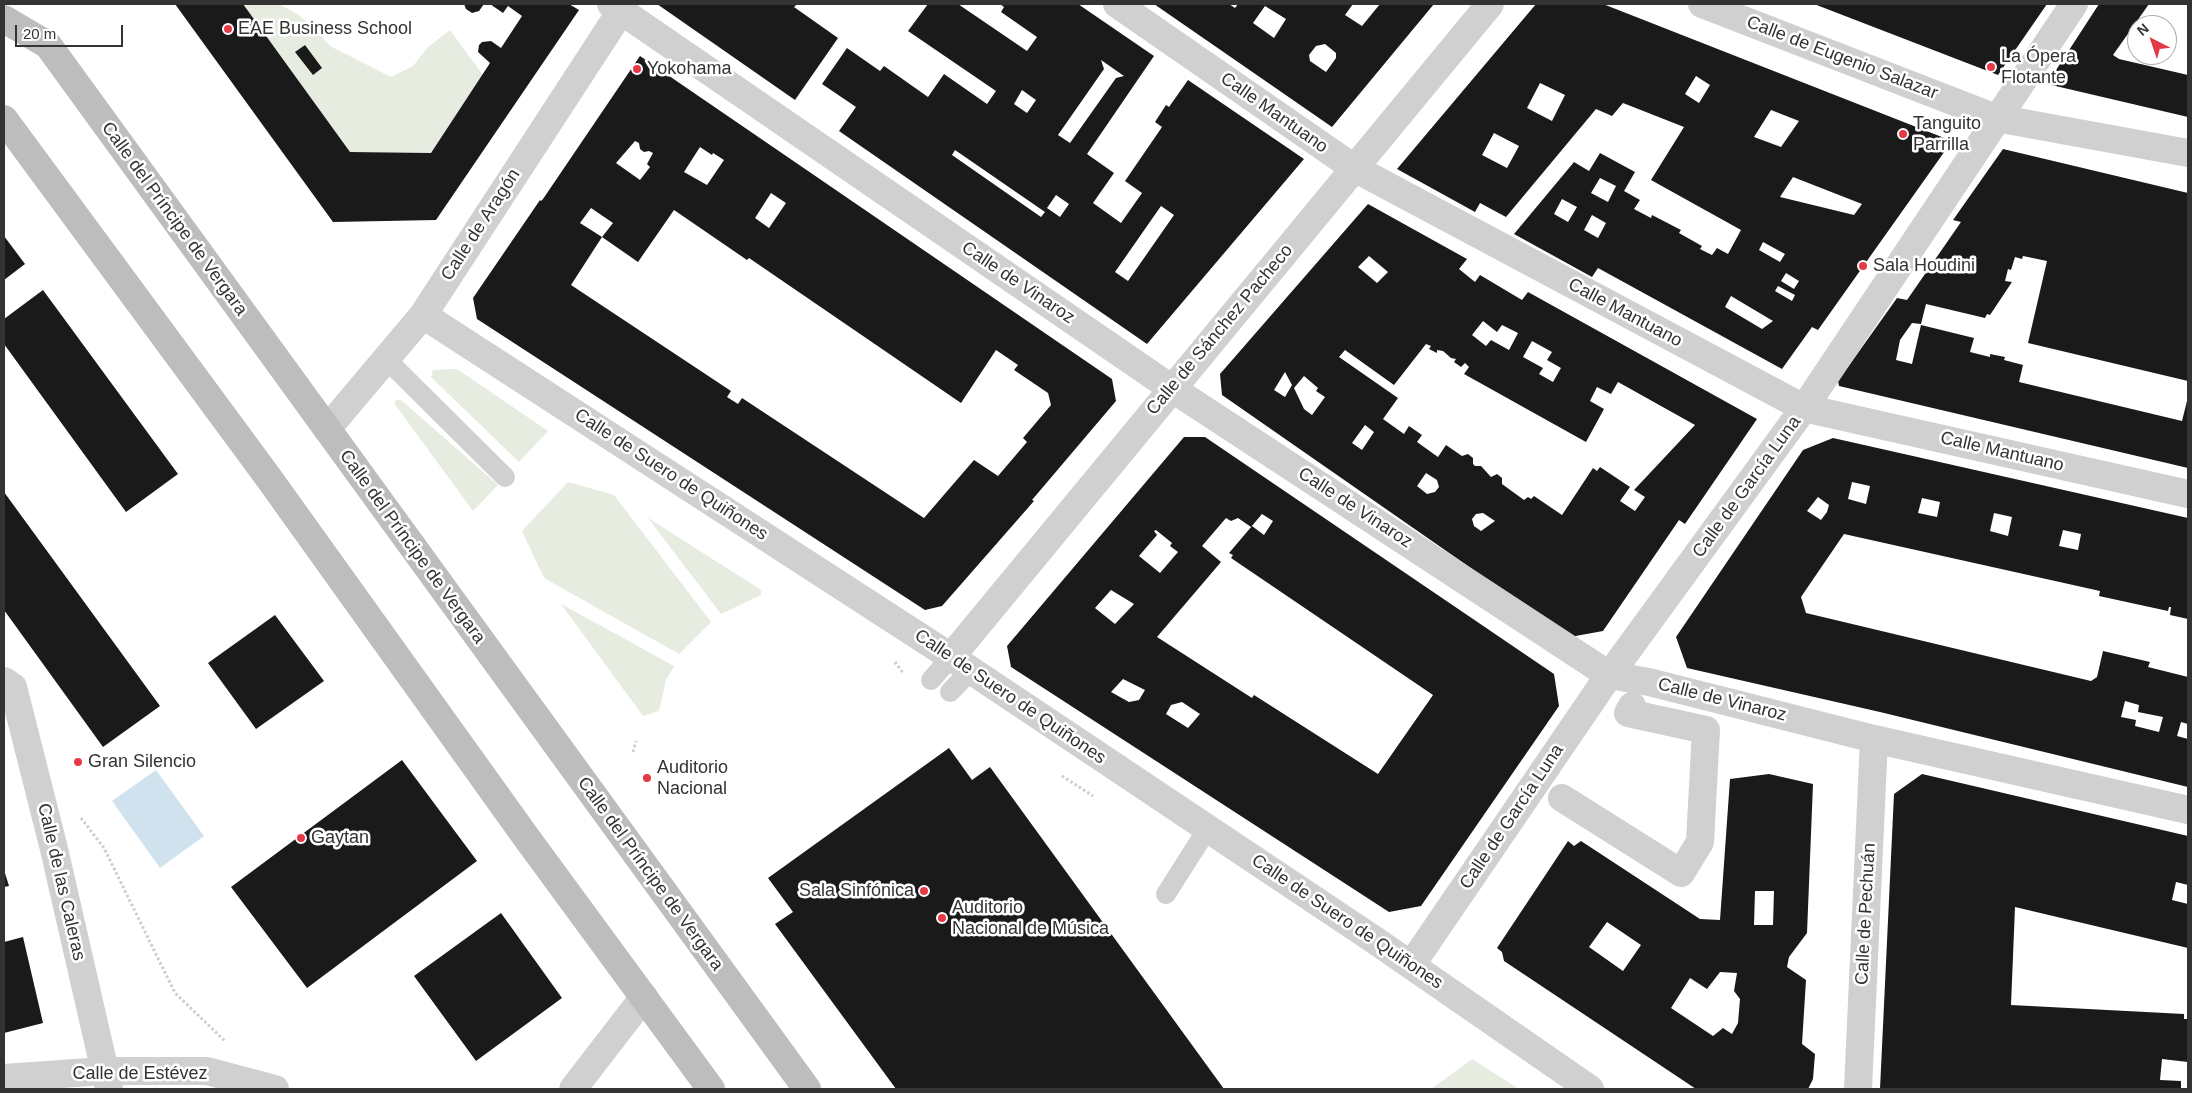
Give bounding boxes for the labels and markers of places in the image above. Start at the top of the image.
place label: EAE Business School [238,18,412,40]
marker: EAE Business School [222,23,234,35]
place label: La Ópera Flotante [2001,46,2076,88]
place label: Yokohama [647,58,731,80]
marker: La Ópera Flotante [1985,61,1997,73]
marker: Yokohama [631,63,643,75]
place label: Tanguito Parrilla [1913,113,1981,156]
marker: Tanguito Parrilla [1897,128,1909,140]
place label: Sala Houdini [1873,255,1975,277]
marker: Sala Houdini [1857,260,1869,272]
place label: Gran Silencio [88,751,196,773]
marker: Gran Silencio [72,756,84,768]
place label: Auditorio Nacional [657,757,728,800]
marker: Auditorio Nacional [641,772,653,784]
place label: Gaytan [311,827,369,849]
marker: Gaytan [295,832,307,844]
place label: Sala Sinfónica [799,880,914,902]
marker: Sala Sinfónica [918,885,930,897]
place label: Auditorio Nacional de Música [952,897,1109,940]
marker: Auditorio Nacional de Música [936,912,948,924]

